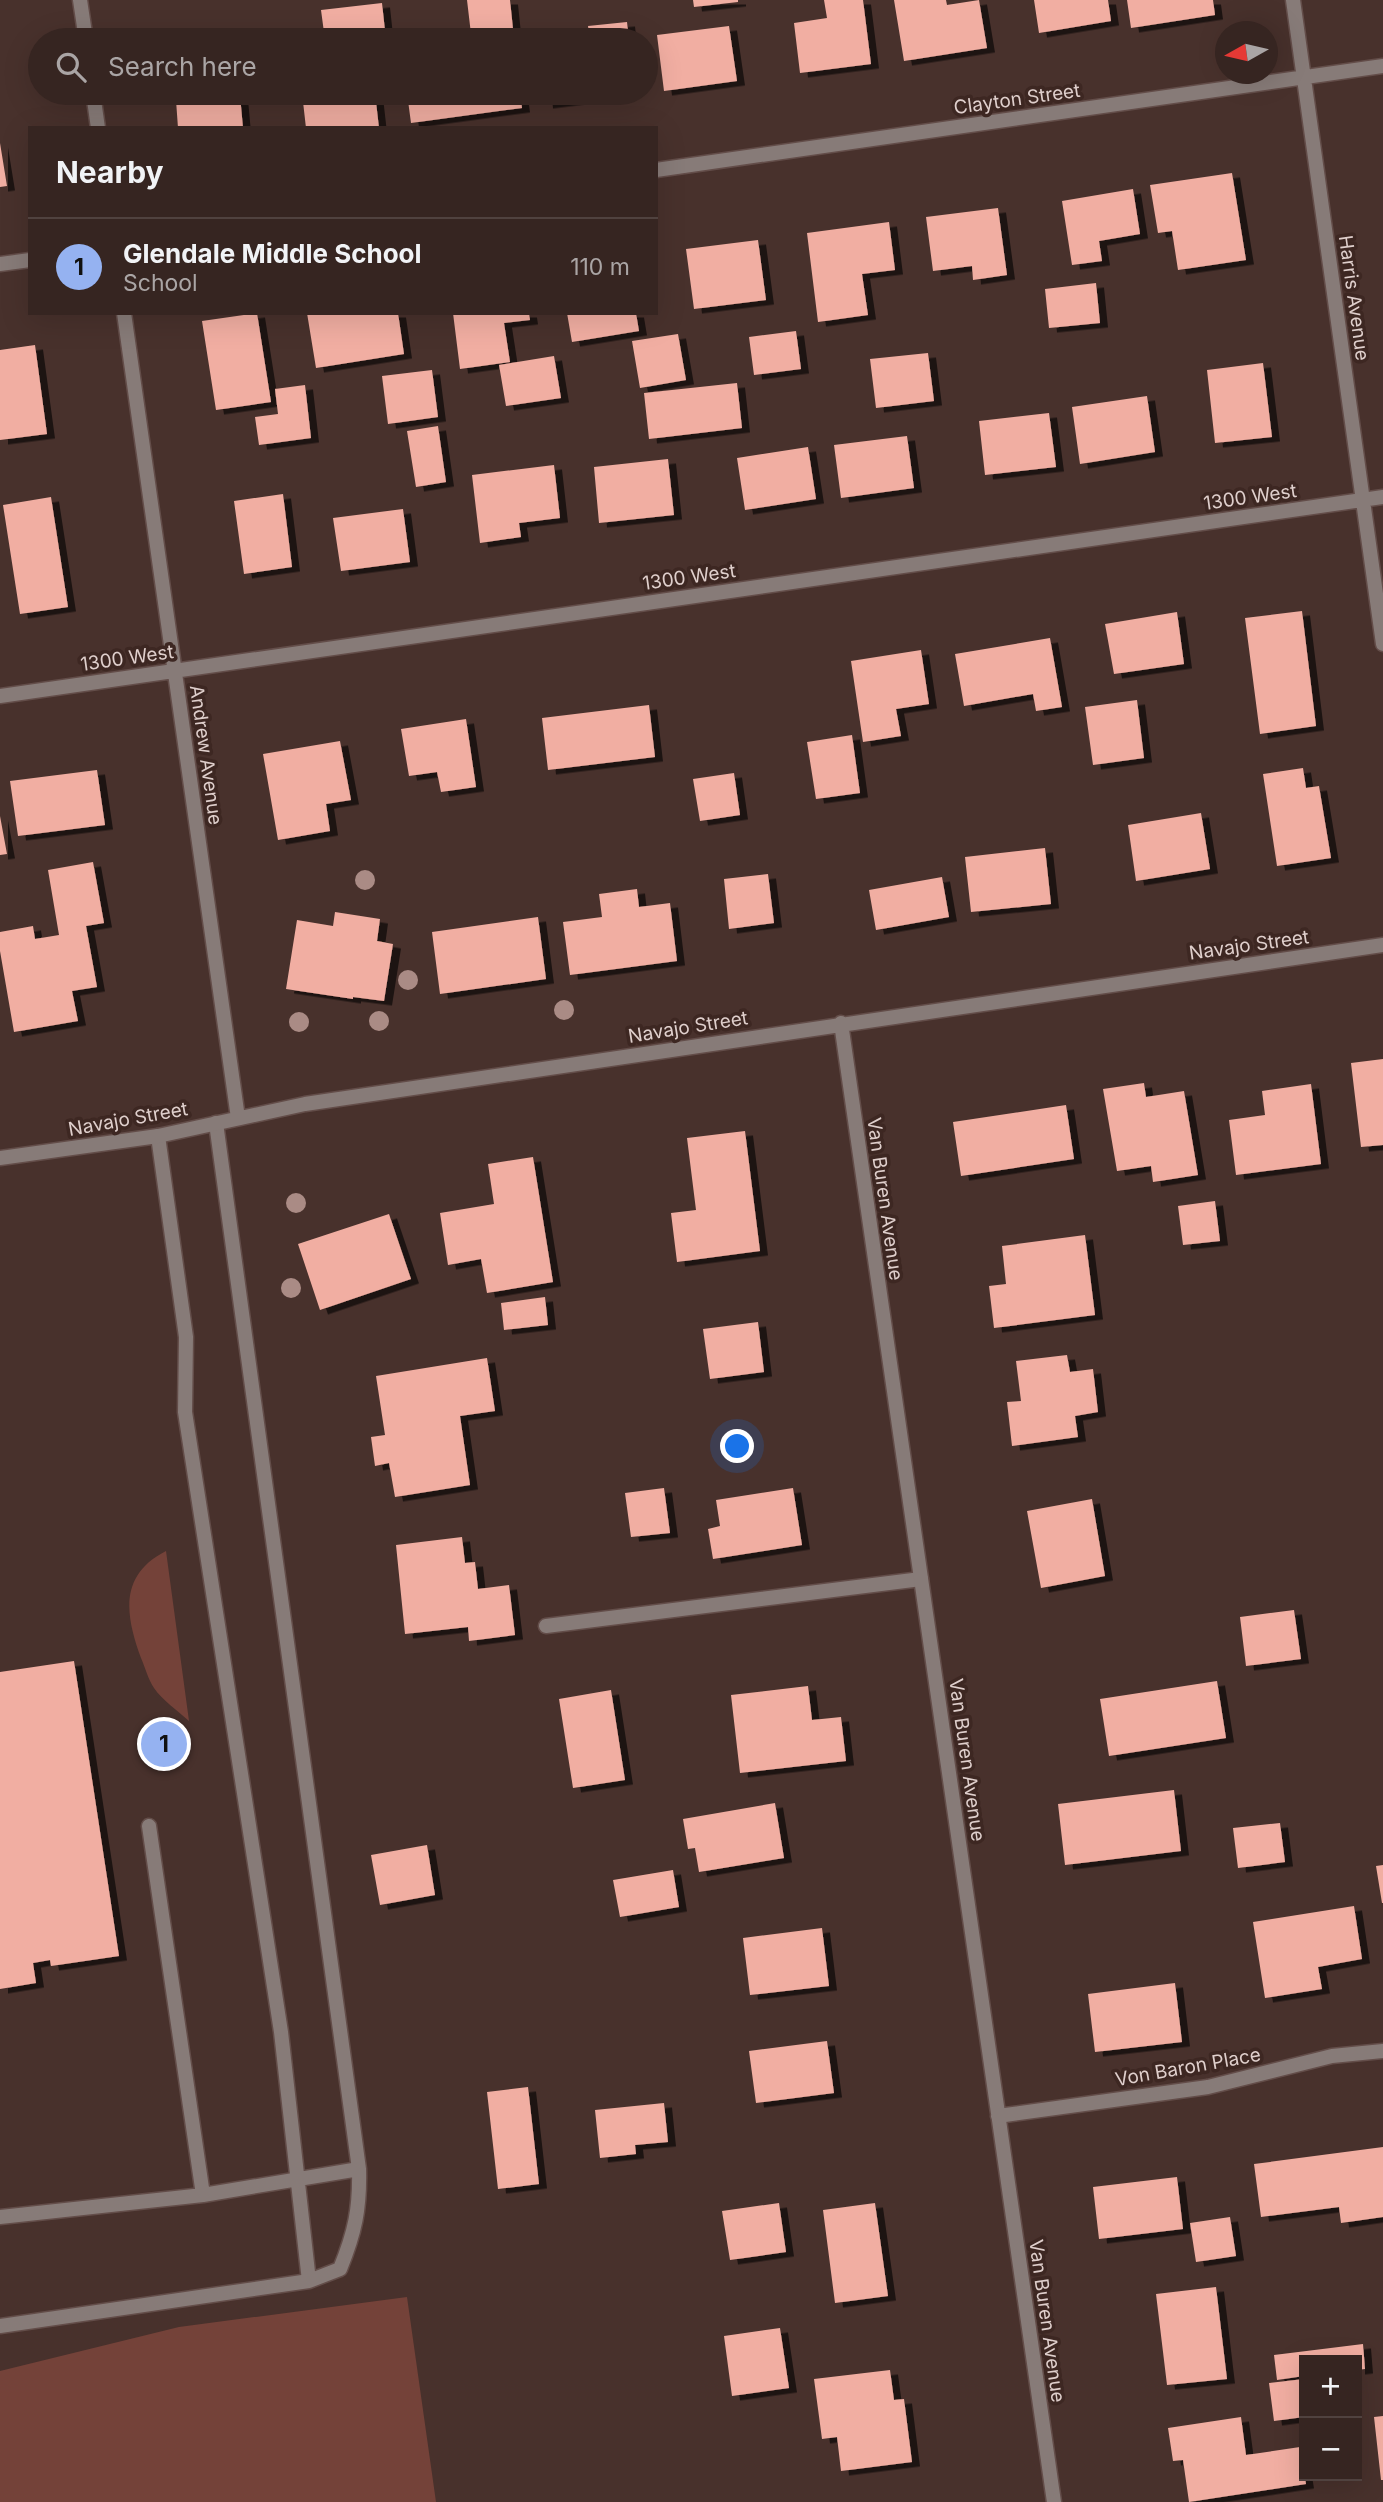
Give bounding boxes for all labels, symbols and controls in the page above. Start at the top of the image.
north arrow [1215,21,1278,84]
search box [28,28,658,105]
icon: search [52,48,90,86]
text: Search here [108,51,257,82]
street label: Clayton Street [952,79,1082,119]
text: Nearby [56,154,164,190]
street label: Harris Avenue [1334,234,1374,362]
text: Glendale Middle School [123,238,422,269]
text: 1 [74,253,84,281]
text: 110 m [570,253,630,281]
text: School [123,269,198,297]
street label: 1300 West [1202,479,1298,515]
street label: 1300 West [641,559,737,595]
street label: 1300 West [79,640,175,676]
street label: Andrew Avenue [185,683,227,827]
street label: Navajo Street [1188,925,1310,965]
street label: Navajo Street [626,1006,750,1048]
street label: Navajo Street [66,1097,190,1141]
street label: Van Buren Avenue [862,1116,908,1282]
your location [720,1429,754,1463]
street label: Van Buren Avenue [944,1677,990,1843]
pin: 1 [141,1718,187,1770]
street label: Von Baron Place [1113,2043,1263,2091]
street label: Van Buren Avenue [1024,2238,1070,2404]
map controls [1299,2355,1362,2481]
button: + [1299,2355,1362,2418]
button: − [1299,2418,1362,2481]

